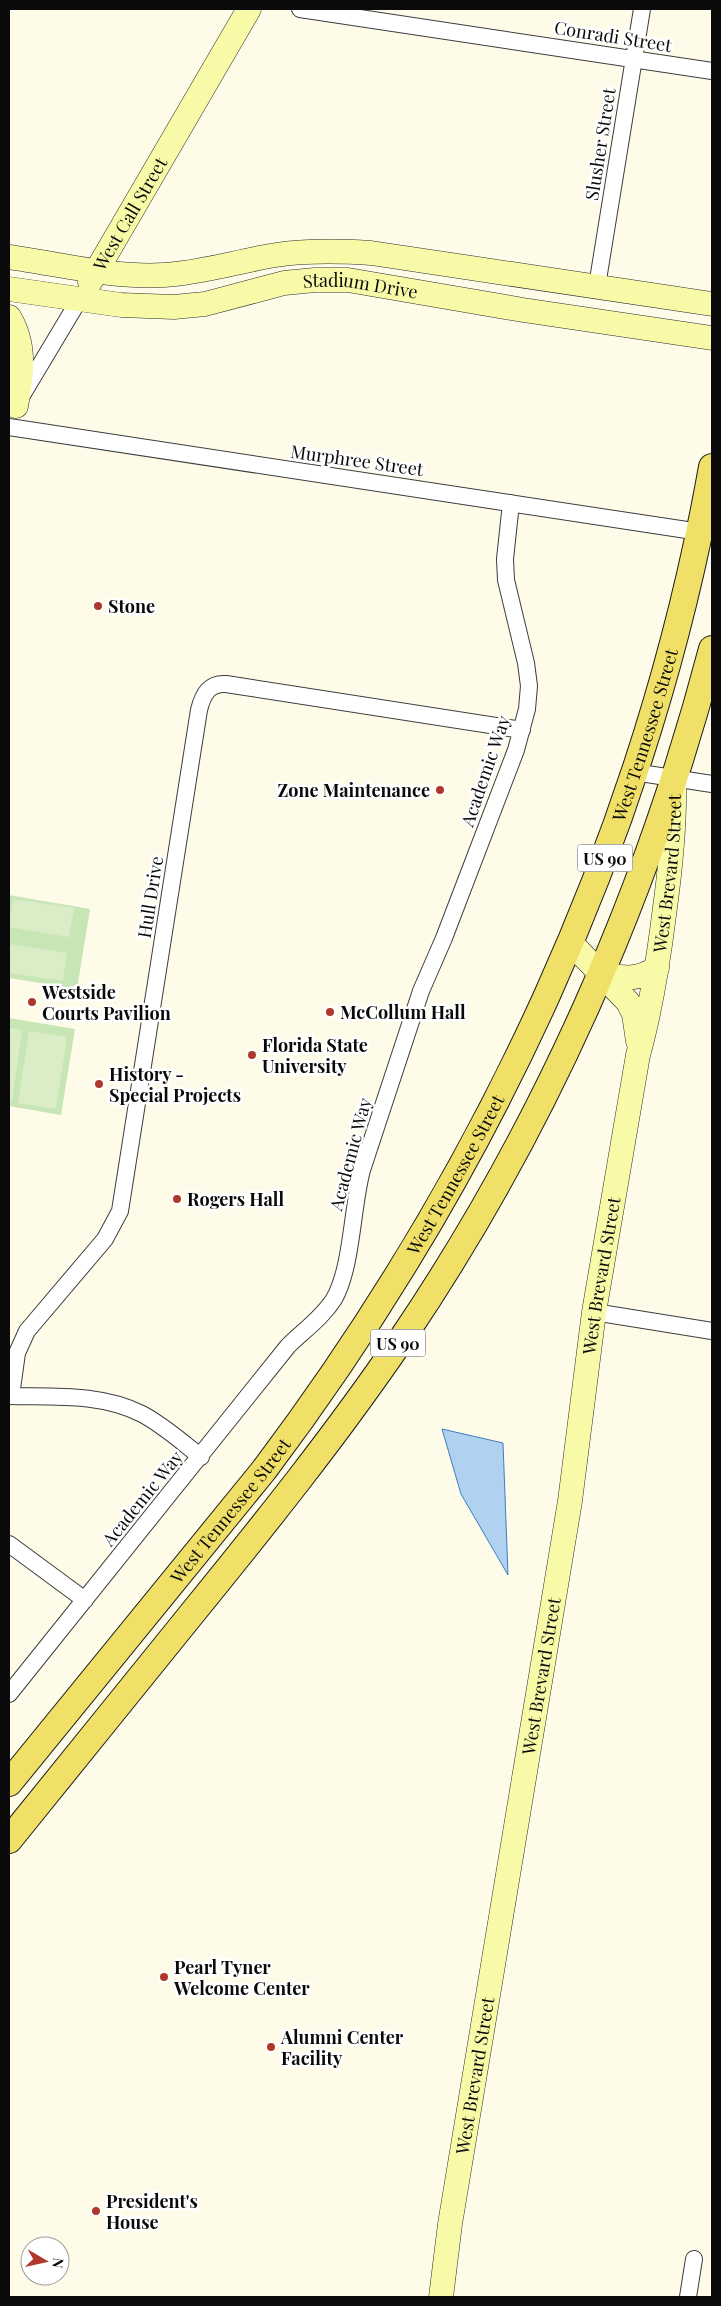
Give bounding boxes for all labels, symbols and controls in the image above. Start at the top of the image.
street label: Conradi Street [553,15,674,57]
street label: Slusher Street [579,85,621,202]
street label: West Call Street [87,152,172,276]
street label: Stadium Drive [302,267,420,304]
street label: Murphree Street [289,439,425,481]
place label: Stone [108,594,155,618]
marker: Stone [92,600,104,612]
street label: West Tennessee Street [606,645,683,825]
street label: Academic Way [454,712,515,831]
place label: Zone Maintenance [277,778,430,802]
marker: Zone Maintenance [434,784,446,796]
street label: West Brevard Street [647,794,686,955]
road number: US 90 [578,844,632,871]
street label: Hull Drive [132,854,168,940]
place label: Westside Courts Pavilion [41,980,171,1025]
marker: Westside Courts Pavilion [26,996,38,1008]
place label: McCollum Hall [340,1000,466,1024]
marker: McCollum Hall [324,1006,336,1018]
place label: Florida State University [262,1033,368,1078]
marker: Florida State University [246,1049,258,1061]
place label: History - Special Projects [109,1062,241,1107]
marker: History - Special Projects [93,1078,105,1090]
street label: West Tennessee Street [400,1090,510,1260]
street label: Academic Way [323,1095,377,1214]
place label: Rogers Hall [187,1187,284,1211]
marker: Rogers Hall [171,1193,183,1205]
street label: West Brevard Street [577,1194,626,1357]
road number: US 90 [370,1330,426,1356]
street label: West Tennessee Street [164,1433,296,1589]
street label: Academic Way [96,1445,188,1551]
street label: West Brevard Street [516,1595,566,1758]
place label: Pearl Tyner Welcome Center [173,1955,310,2000]
marker: Pearl Tyner Welcome Center [158,1971,170,1983]
street label: West Brevard Street [450,1994,500,2157]
place label: Alumni Center Facility [280,2025,404,2070]
marker: Alumni Center Facility [265,2041,277,2053]
place label: President's House [106,2189,198,2234]
marker: President's House [90,2205,102,2217]
north arrow [20,2236,70,2286]
text: N [48,2257,69,2270]

